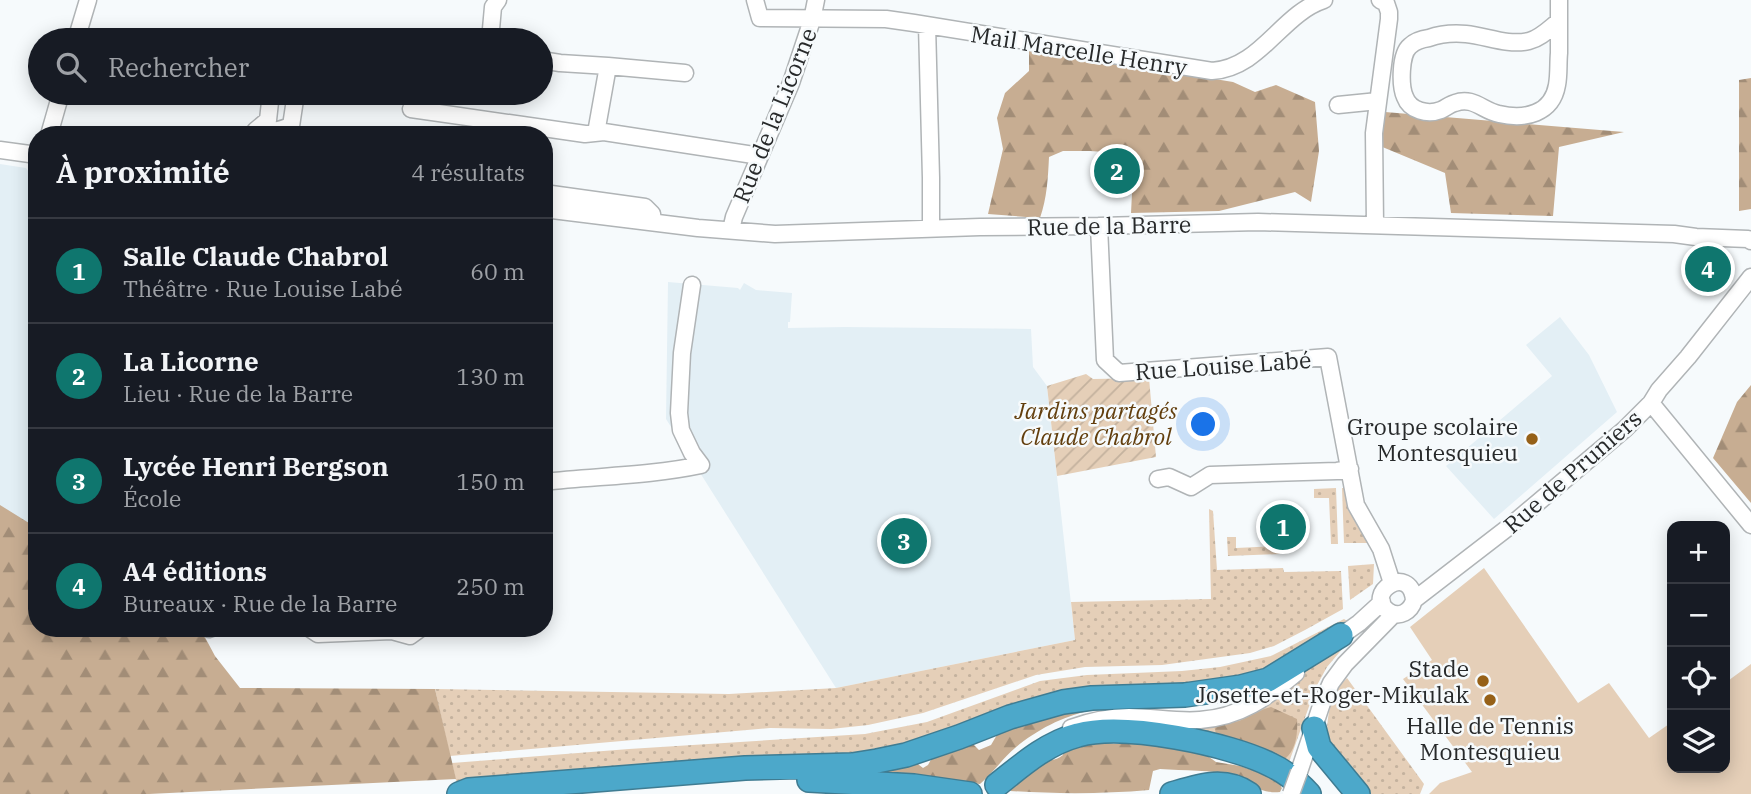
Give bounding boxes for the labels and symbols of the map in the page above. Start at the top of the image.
street label: Mail Marcelle Henry [969,18,1190,82]
street label: Rue de la Licorne [725,23,823,207]
pin: 2 [1094,145,1140,197]
street label: Rue de la Barre [1027,209,1191,241]
pin: 4 [1685,243,1731,295]
street label: Rue Louise Labé [1134,344,1312,386]
park label: Jardins partagés Claude Chabrol [1014,395,1178,451]
street label: Rue de Pruniers [1497,403,1647,539]
your location [1186,407,1220,441]
place label: Groupe scolaire Montesquieu [1347,411,1518,467]
marker: Groupe scolaire Montesquieu [1524,431,1540,447]
pin: 1 [1260,501,1306,553]
pin: 3 [881,515,927,567]
place label: Stade Josette-et-Roger-Mikulak [1196,653,1470,709]
marker: Stade Josette-et-Roger-Mikulak [1475,673,1491,689]
marker: Halle de Tennis Montesquieu [1482,692,1498,708]
place label: Halle de Tennis Montesquieu [1406,710,1574,766]

